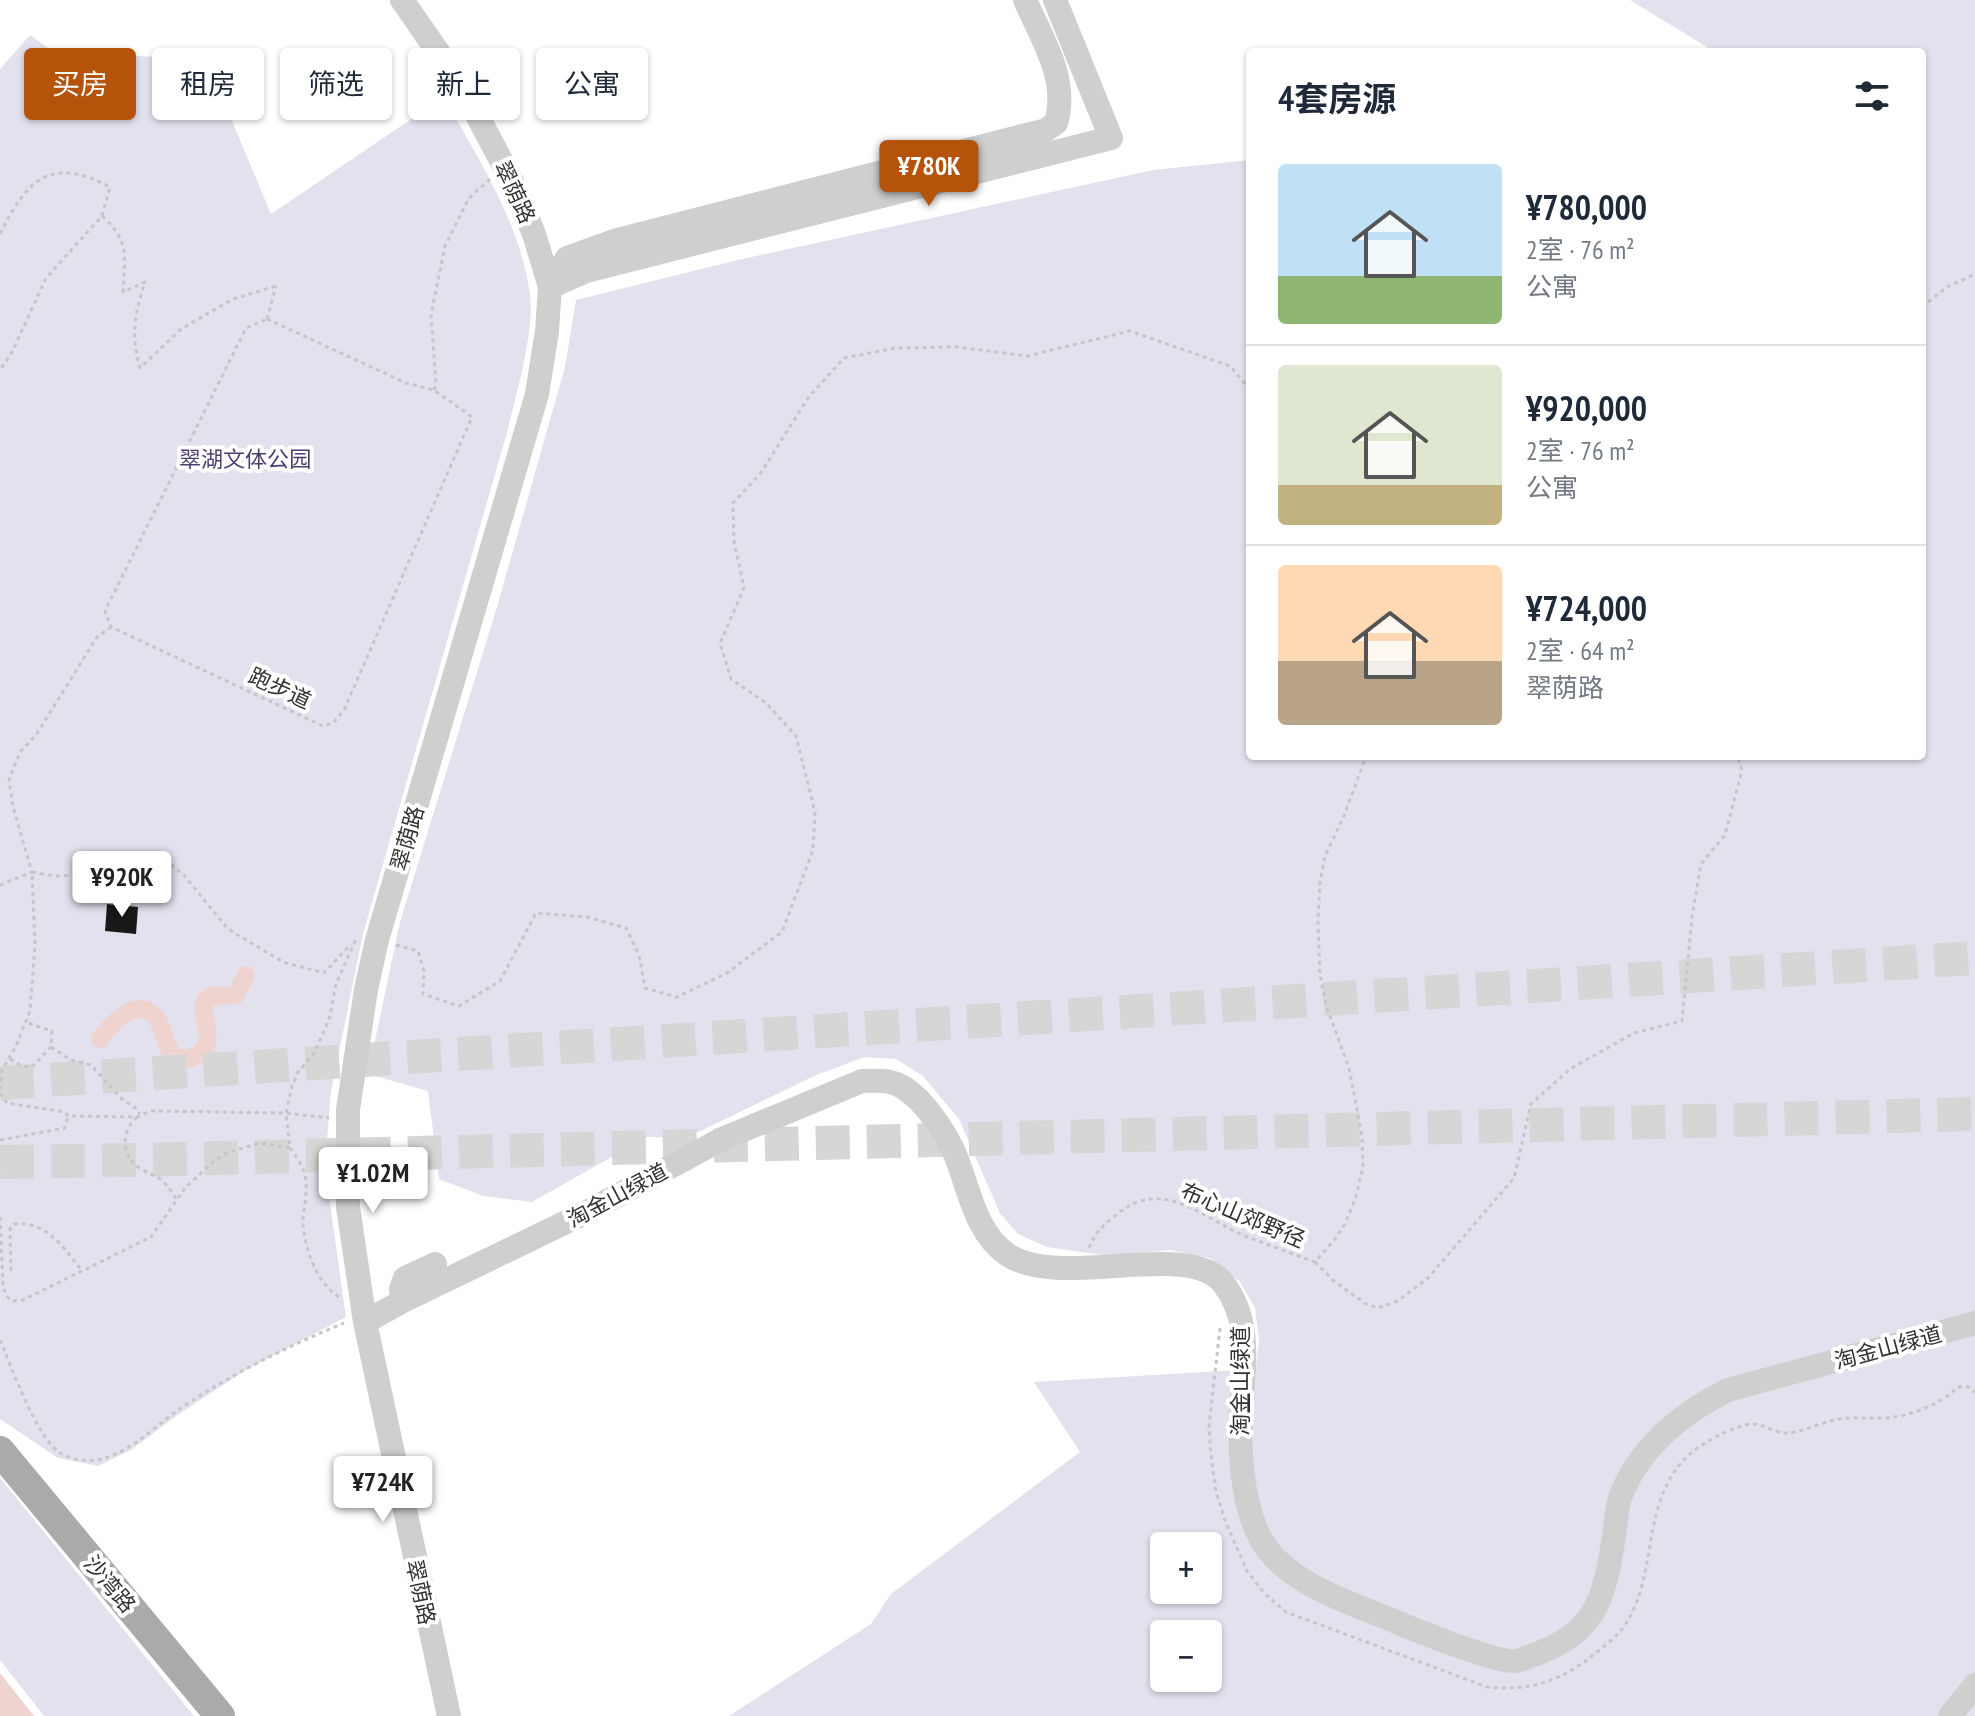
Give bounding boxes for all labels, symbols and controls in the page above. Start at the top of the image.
chip: 买房 [24,48,136,120]
chip: 租房 [152,48,264,120]
chip: 筛选 [280,48,392,120]
chip: 新上 [408,48,520,120]
chip: 公寓 [536,48,648,120]
icon: filters [1850,74,1894,118]
text: 4套房源 [1278,76,1396,120]
pin: ¥780K [873,140,985,208]
text: ¥780K [897,149,961,182]
street label: 翠荫路 [488,156,542,228]
text: ¥780,000 [1526,185,1647,229]
icon: home [1342,196,1438,292]
text: 2室 · 76 m² [1526,233,1635,266]
text: 公寓 [1526,270,1578,303]
text: ¥920,000 [1526,386,1647,430]
icon: home [1342,397,1438,493]
text: 2室 · 76 m² [1526,434,1635,467]
park label: 翠湖文体公园 [179,445,311,473]
text: 公寓 [1526,471,1578,504]
text: ¥724,000 [1526,586,1647,630]
icon: home [1342,597,1438,693]
text: 2室 · 64 m² [1526,634,1635,667]
street label: 跑步道 [244,661,316,715]
text: 翠荫路 [1526,671,1604,704]
street label: 翠荫路 [384,802,430,874]
pin: ¥920K [66,851,178,919]
text: ¥920K [90,860,154,893]
pin: ¥1.02M [308,1147,438,1215]
text: ¥1.02M [337,1156,409,1189]
street label: 淘金山绿道 [562,1157,672,1233]
street label: 布心山郊野径 [1177,1176,1309,1254]
street label: 淘金山绿道 [1831,1319,1945,1375]
street label: 淘金山绿道 [1226,1326,1254,1436]
pin: ¥724K [327,1456,439,1524]
text: ¥724K [351,1465,415,1498]
map controls [1150,1532,1222,1692]
button: + [1150,1532,1222,1604]
street label: 沙湾路 [78,1550,142,1618]
street label: 翠荫路 [400,1557,442,1627]
button: − [1150,1620,1222,1692]

